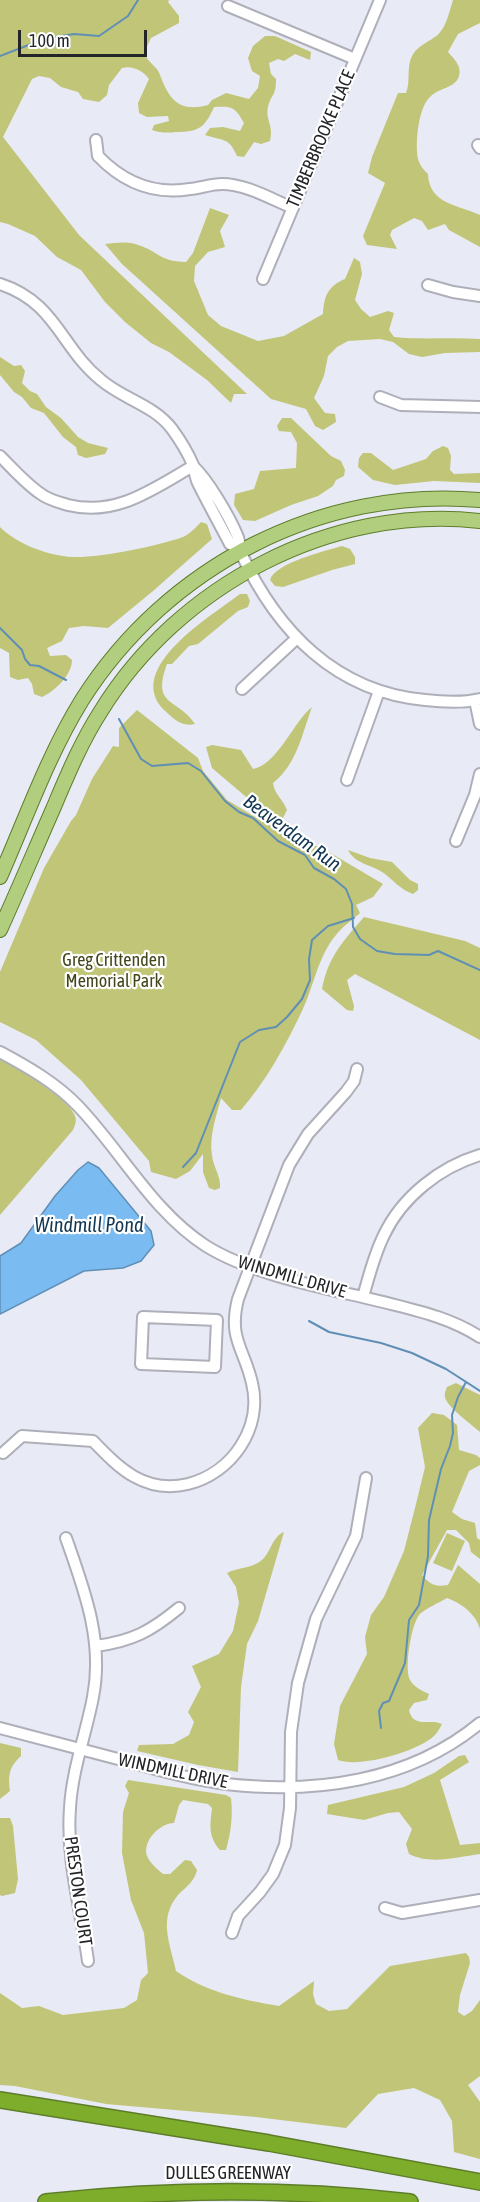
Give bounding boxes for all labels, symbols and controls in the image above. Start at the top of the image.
scale bar [21,18,150,56]
text: 100 m [29,30,70,51]
street label: TIMBERBROOKE PLACE [282,67,360,211]
water label: Beaverdam Run [238,789,346,877]
park label: Greg Crittenden Memorial Park [62,949,166,992]
water label: Windmill Pond [35,1214,143,1238]
street label: WINDMILL DRIVE [235,1251,349,1303]
street label: WINDMILL DRIVE [116,1749,230,1793]
street label: PRESTON COURT [60,1835,96,1947]
street label: DULLES GREENWAY [165,2162,291,2184]

